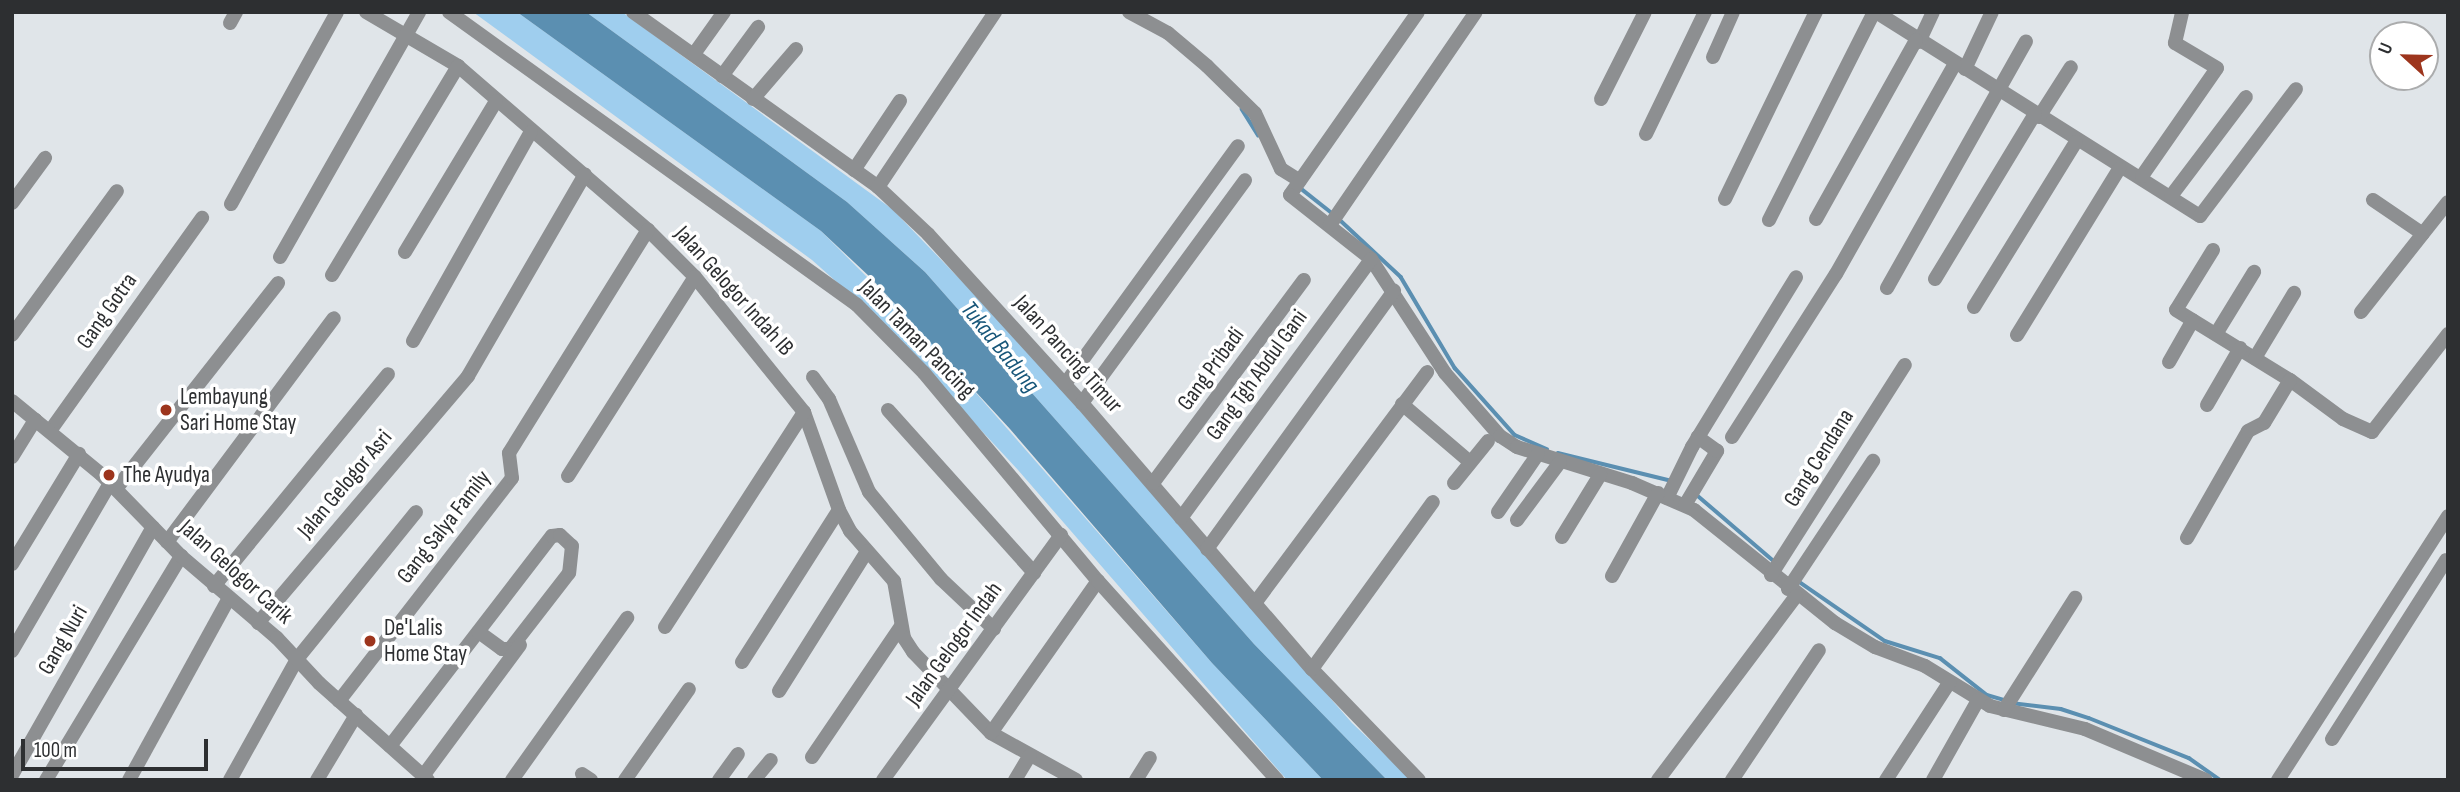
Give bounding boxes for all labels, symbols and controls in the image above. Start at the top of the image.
north arrow [2369,21,2439,91]
text: U [2373,40,2398,58]
street label: Jalan Gelogor Indah IB [669,220,799,362]
street label: Gang Gotra [71,268,143,354]
street label: Jalan Taman Pancing [853,274,981,404]
street label: Jalan Pancing Timur [1008,289,1128,419]
water label: Tukad Badung [954,296,1046,398]
street label: Gang Tgh Abdul Gani [1200,304,1314,446]
street label: Gang Pribadi [1172,322,1250,416]
place label: Lembayung Sari Home Stay [180,383,296,437]
marker: Lembayung Sari Home Stay [158,402,174,418]
street label: Gang Cendana [1778,404,1860,512]
street label: Jalan Gelogor Asri [292,424,398,544]
place label: The Ayudya [123,461,210,489]
street label: Gang Salya Family [391,465,497,589]
marker: The Ayudya [101,467,117,483]
street label: Jalan Gelogor Carik [174,514,298,630]
street label: Jalan Gelogor Indah [900,577,1008,711]
street label: Gang Nuri [32,601,94,679]
place label: De'Lalis Home Stay [384,614,467,668]
marker: De'Lalis Home Stay [362,633,378,649]
scale bar [24,726,212,770]
text: 100 m [34,738,77,763]

